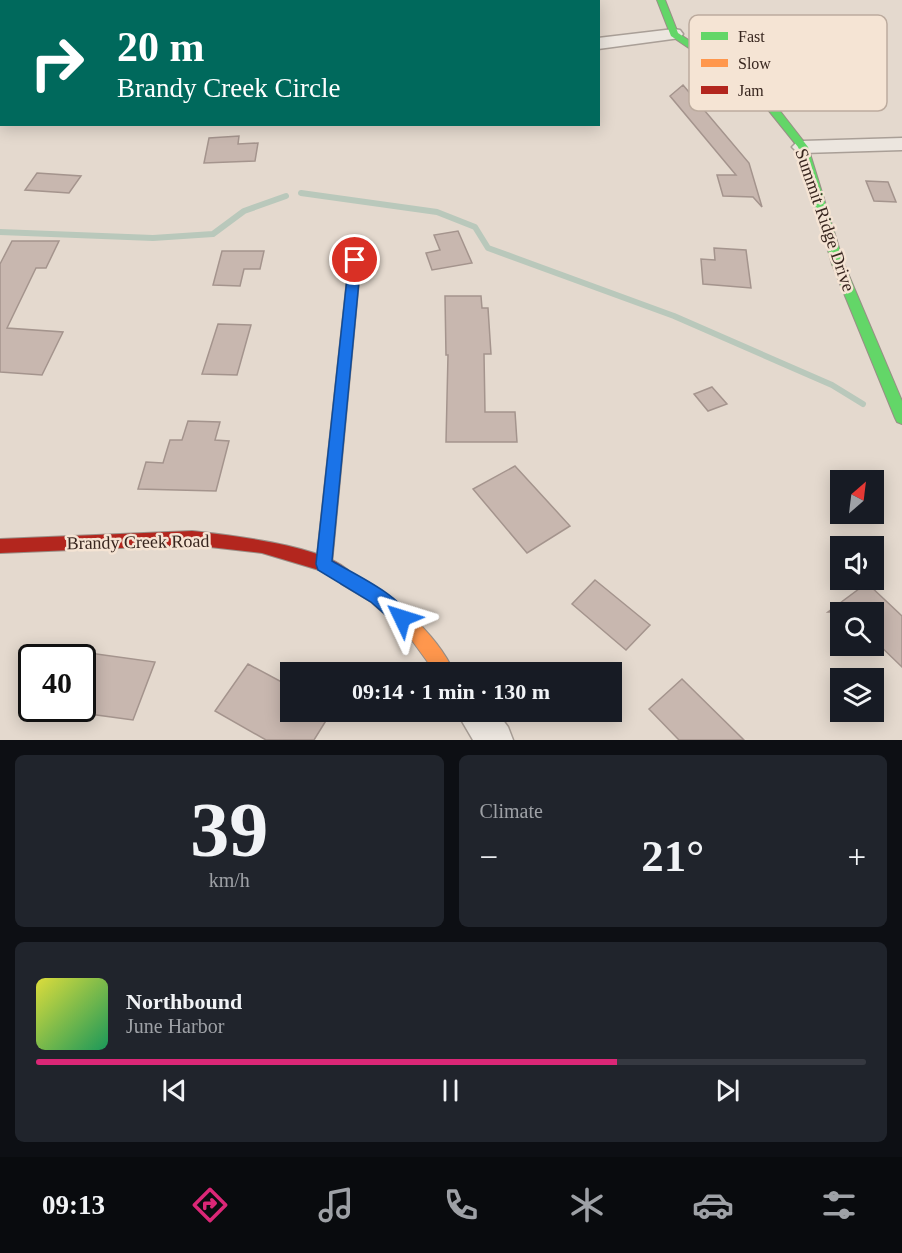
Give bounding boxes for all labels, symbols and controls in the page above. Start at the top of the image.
legend [689,15,887,111]
icon: right [18,24,96,102]
text: 20 m [117,24,205,70]
text: Fast [738,28,765,45]
text: Slow [738,55,771,72]
text: Brandy Creek Circle [117,73,340,103]
text: Jam [738,82,764,99]
street label: Summit Ridge Drive [791,146,859,294]
pin [329,234,380,285]
icon: arrive [338,243,371,276]
north arrow [830,470,884,524]
map controls [830,470,884,722]
street label: Brandy Creek Road [66,531,210,553]
button: sound [830,536,884,590]
position arrow [370,586,434,650]
button: search [830,602,884,656]
speed limit sign: 40 [18,644,96,722]
button: layers [830,668,884,722]
text: 09:14 · 1 min · 130 m [352,679,550,704]
text: 39 [190,786,268,873]
text: Climate [480,800,543,822]
text: 21° [641,831,704,881]
text: − [480,839,498,875]
text: + [847,839,866,875]
text: km/h [209,869,250,891]
text: Northbound [126,989,242,1014]
text: June Harbor [126,1015,224,1037]
icon: previous [158,1074,191,1107]
icon: pause [434,1074,467,1107]
icon: next [711,1074,744,1107]
icon: directions [189,1184,231,1226]
icon: music [315,1184,357,1226]
icon: phone [440,1184,482,1226]
icon: climate [566,1184,608,1226]
icon: car [692,1184,734,1226]
icon: filters [818,1184,860,1226]
text: 09:13 [42,1190,105,1220]

